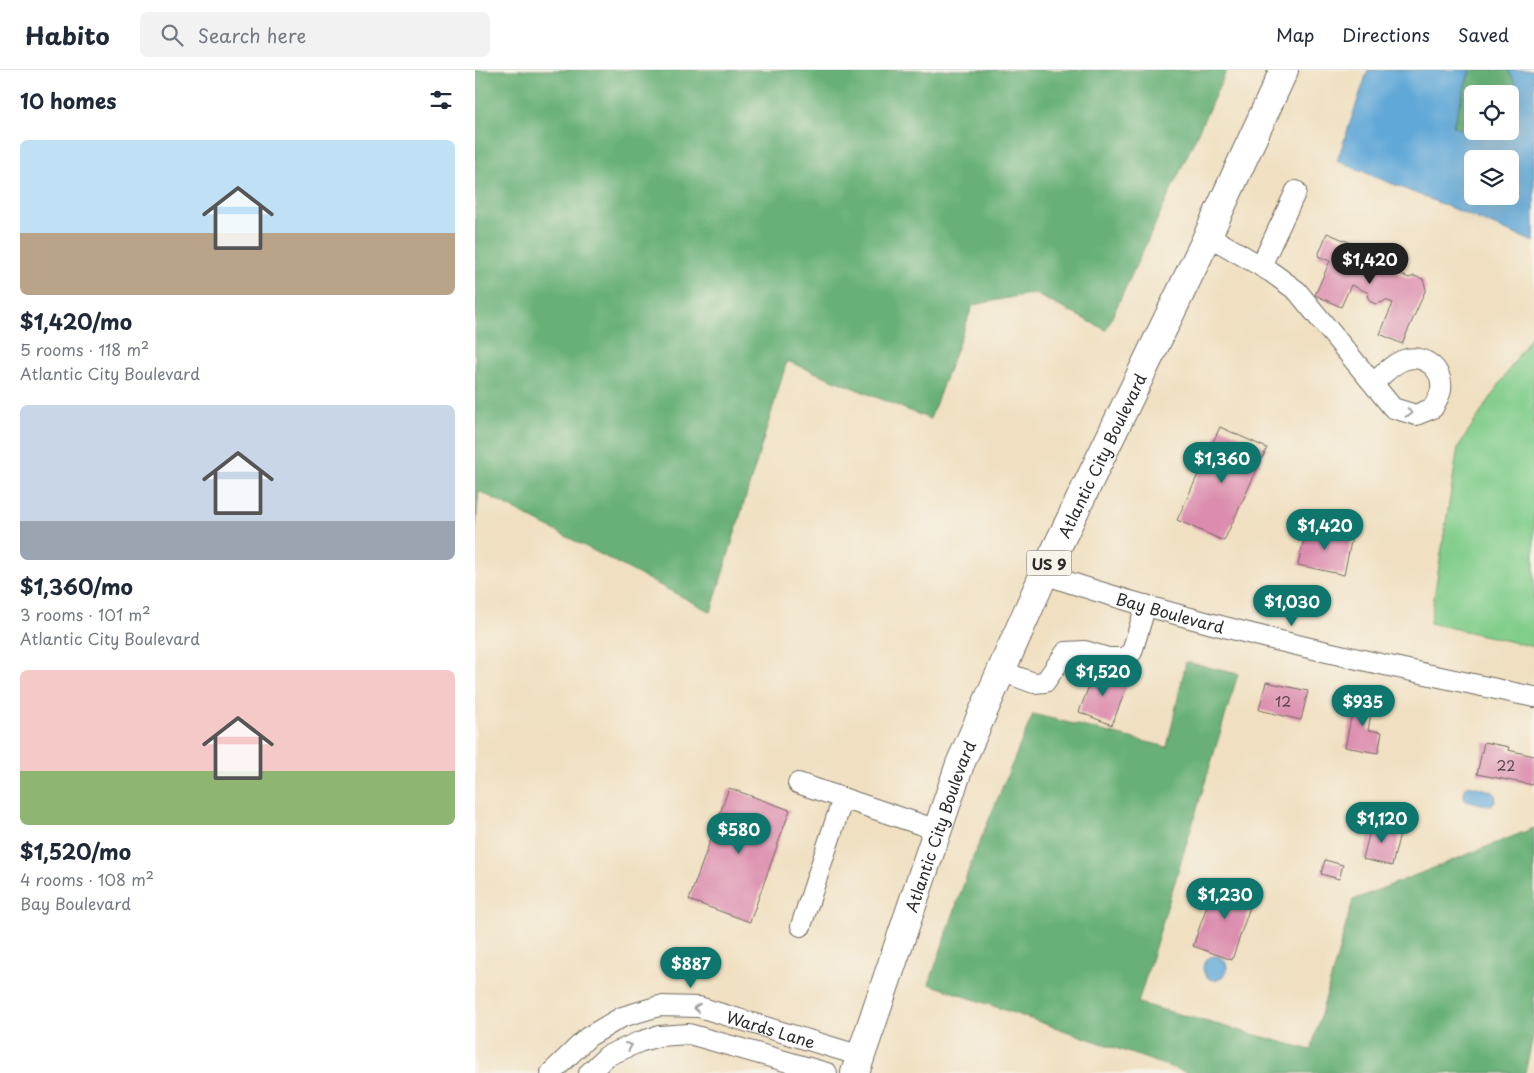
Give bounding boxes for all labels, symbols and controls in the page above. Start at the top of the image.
search box [140,12,490,57]
text: Habito [25,17,110,53]
icon: search [158,21,186,49]
text: Search here [198,21,306,49]
text: Map [1276,21,1314,48]
text: Directions [1342,21,1430,48]
text: Saved [1458,21,1509,48]
text: 10 homes [20,84,117,116]
map controls [1464,85,1519,205]
button: locate [1464,85,1519,140]
icon: filters [427,86,455,114]
button: layers [1464,150,1519,205]
icon: home [193,173,283,263]
pin: $1,420 [1329,242,1411,285]
text: $1,420 [1342,247,1398,271]
text: $1,420/mo [20,305,132,337]
text: 5 rooms · 118 m² [20,337,149,361]
text: Atlantic City Boulevard [20,361,200,385]
street label: Atlantic City Boulevard [1051,369,1152,542]
one-way arrow [1404,407,1413,418]
icon: home [193,438,283,528]
pin: $1,360 [1181,442,1263,484]
text: $1,360 [1194,446,1250,470]
pin: $1,420 [1284,508,1366,551]
text: $1,420 [1297,513,1353,537]
road number: US 9 [1027,550,1071,576]
text: $1,360/mo [20,570,133,602]
pin: $1,030 [1251,584,1333,627]
street label: Bay Boulevard [1113,586,1227,639]
text: $1,030 [1264,589,1320,613]
text: 3 rooms · 101 m² [20,602,151,626]
text: Atlantic City Boulevard [20,626,200,650]
pin: $1,520 [1062,654,1144,697]
text: $1,520 [1076,659,1130,683]
pin: $935 [1333,684,1393,727]
text: $935 [1343,689,1383,713]
house number: 12 [1275,691,1291,712]
icon: home [193,703,283,793]
street label: Atlantic City Boulevard [899,736,981,915]
house number: 22 [1497,755,1515,776]
pin: $1,120 [1341,802,1423,844]
text: $1,120 [1357,806,1407,830]
pin: $580 [709,812,769,855]
text: $580 [718,817,760,841]
text: $1,520/mo [20,835,131,867]
text: 4 rooms · 108 m² [20,867,154,891]
pin: $1,230 [1184,878,1266,920]
text: $1,230 [1197,882,1253,906]
text: Bay Boulevard [20,891,131,915]
pin: $887 [661,946,721,989]
text: $887 [671,951,711,975]
one-way arrow [692,1003,700,1014]
street label: Wards Lane [724,1004,818,1054]
one-way arrow [624,1042,633,1053]

